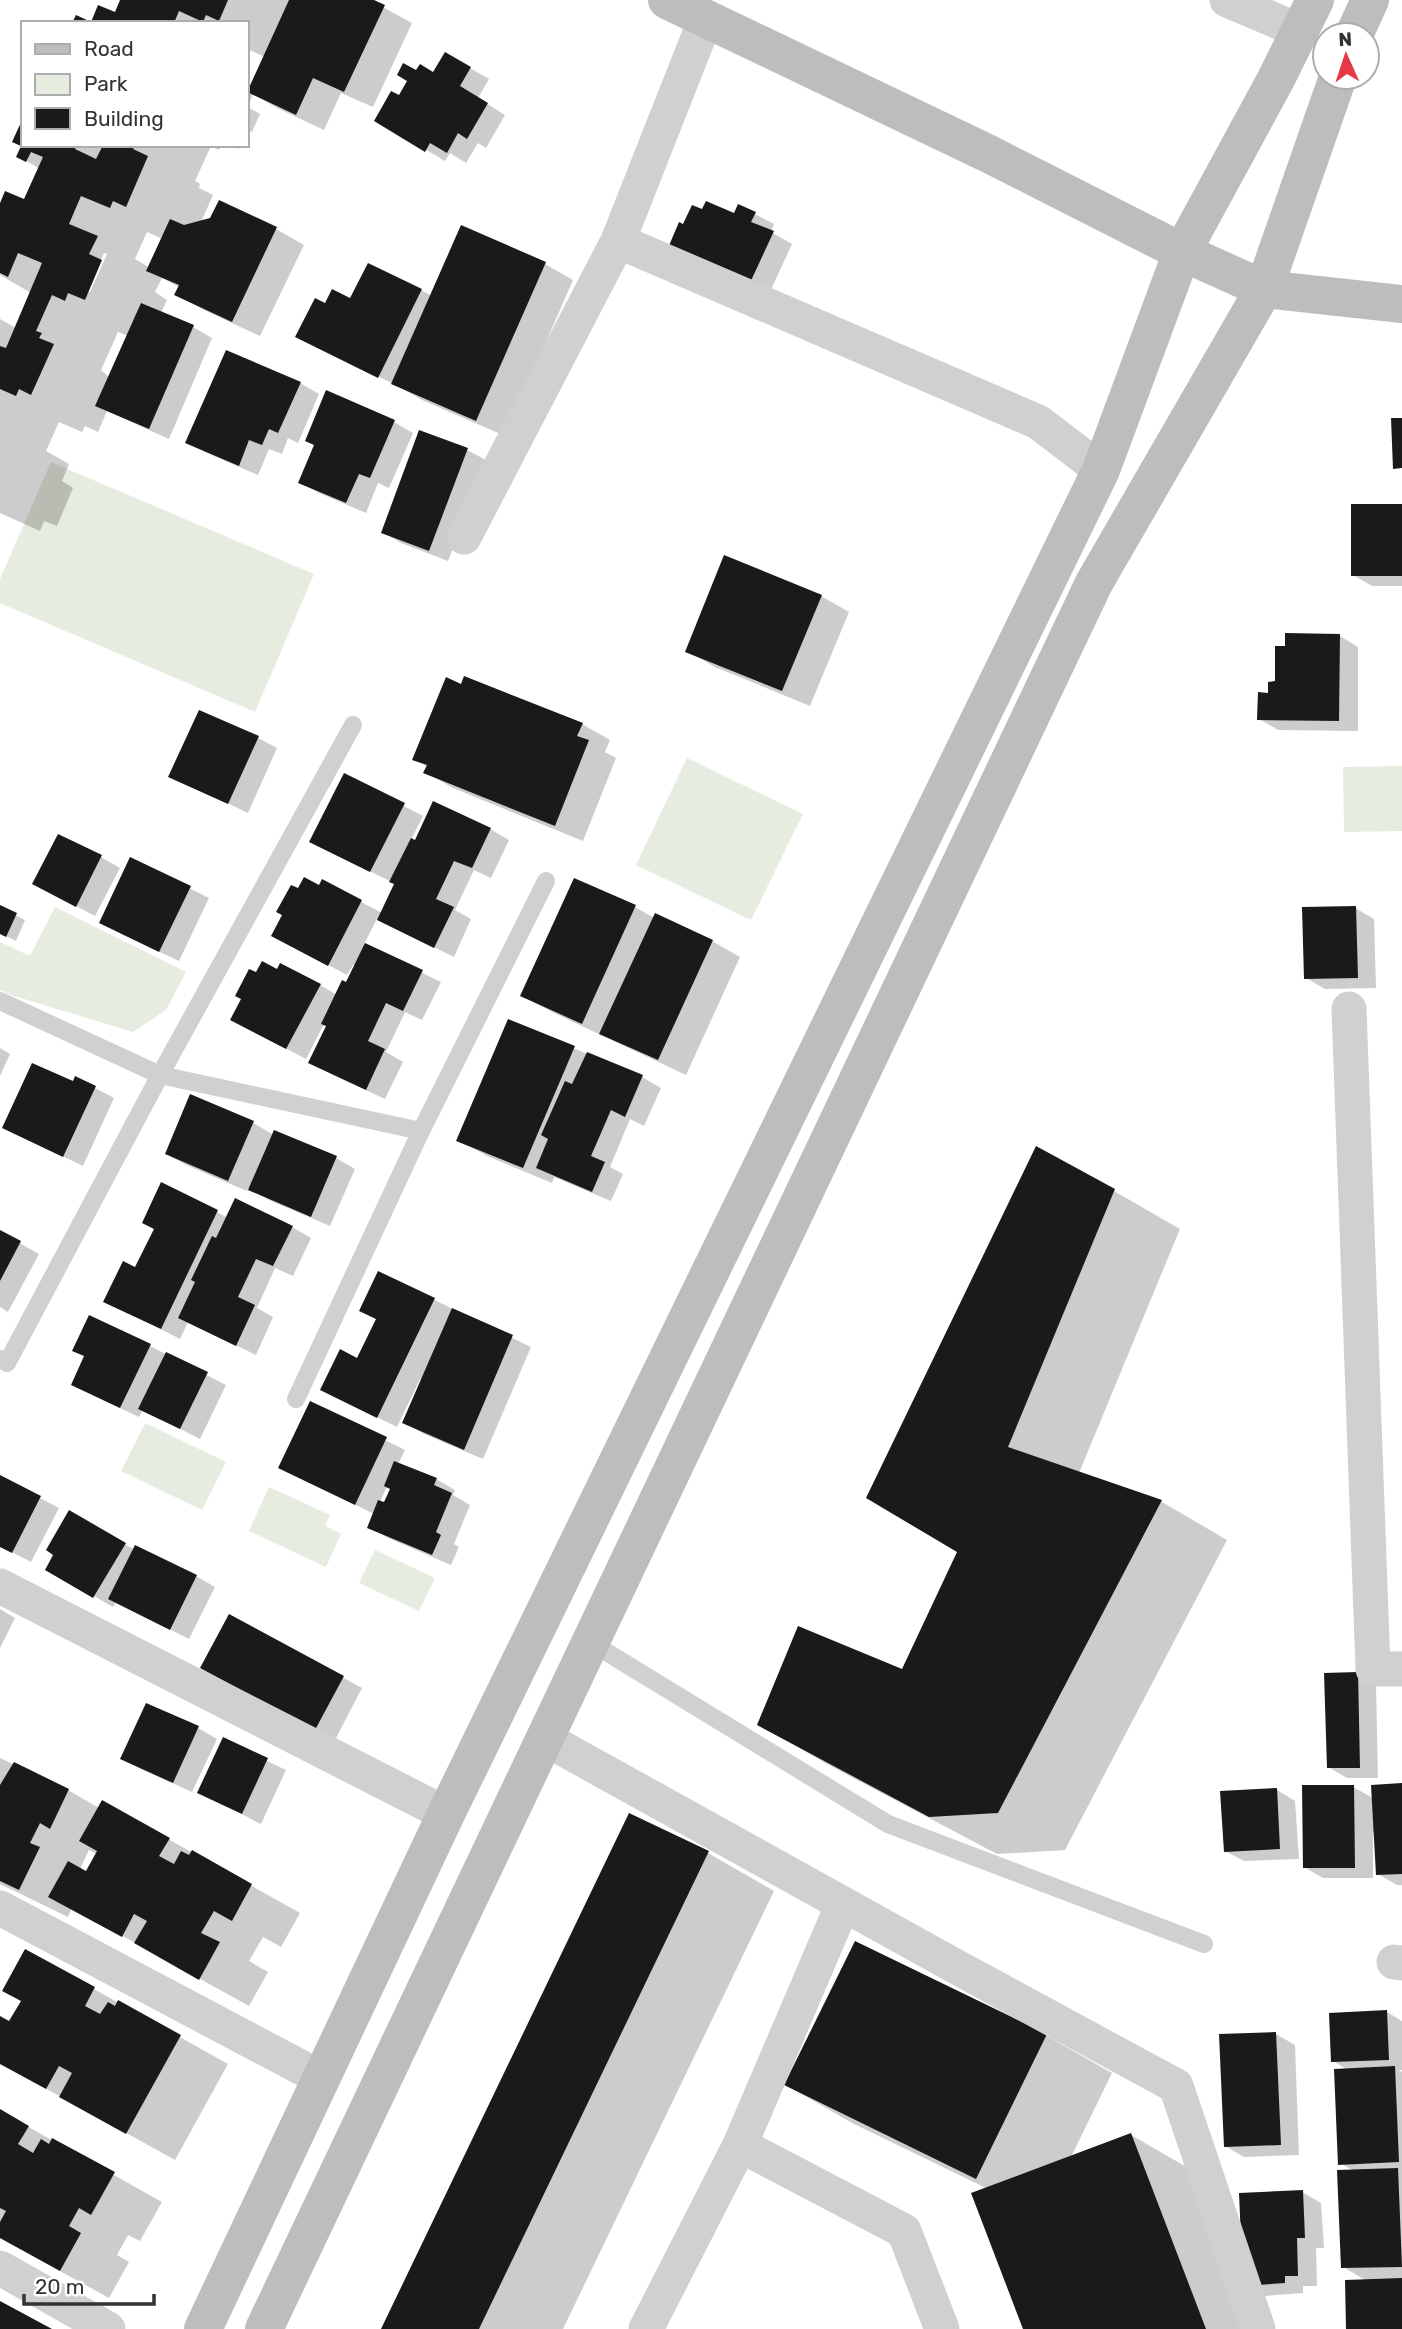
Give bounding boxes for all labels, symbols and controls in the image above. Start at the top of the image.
legend [21,21,248,147]
north arrow [1311,21,1381,91]
text: N [1338,28,1353,51]
text: Road [84,36,134,61]
text: Park [84,71,128,96]
text: Building [84,106,164,131]
scale bar [24,2262,154,2306]
text: 20 m [35,2274,84,2299]

